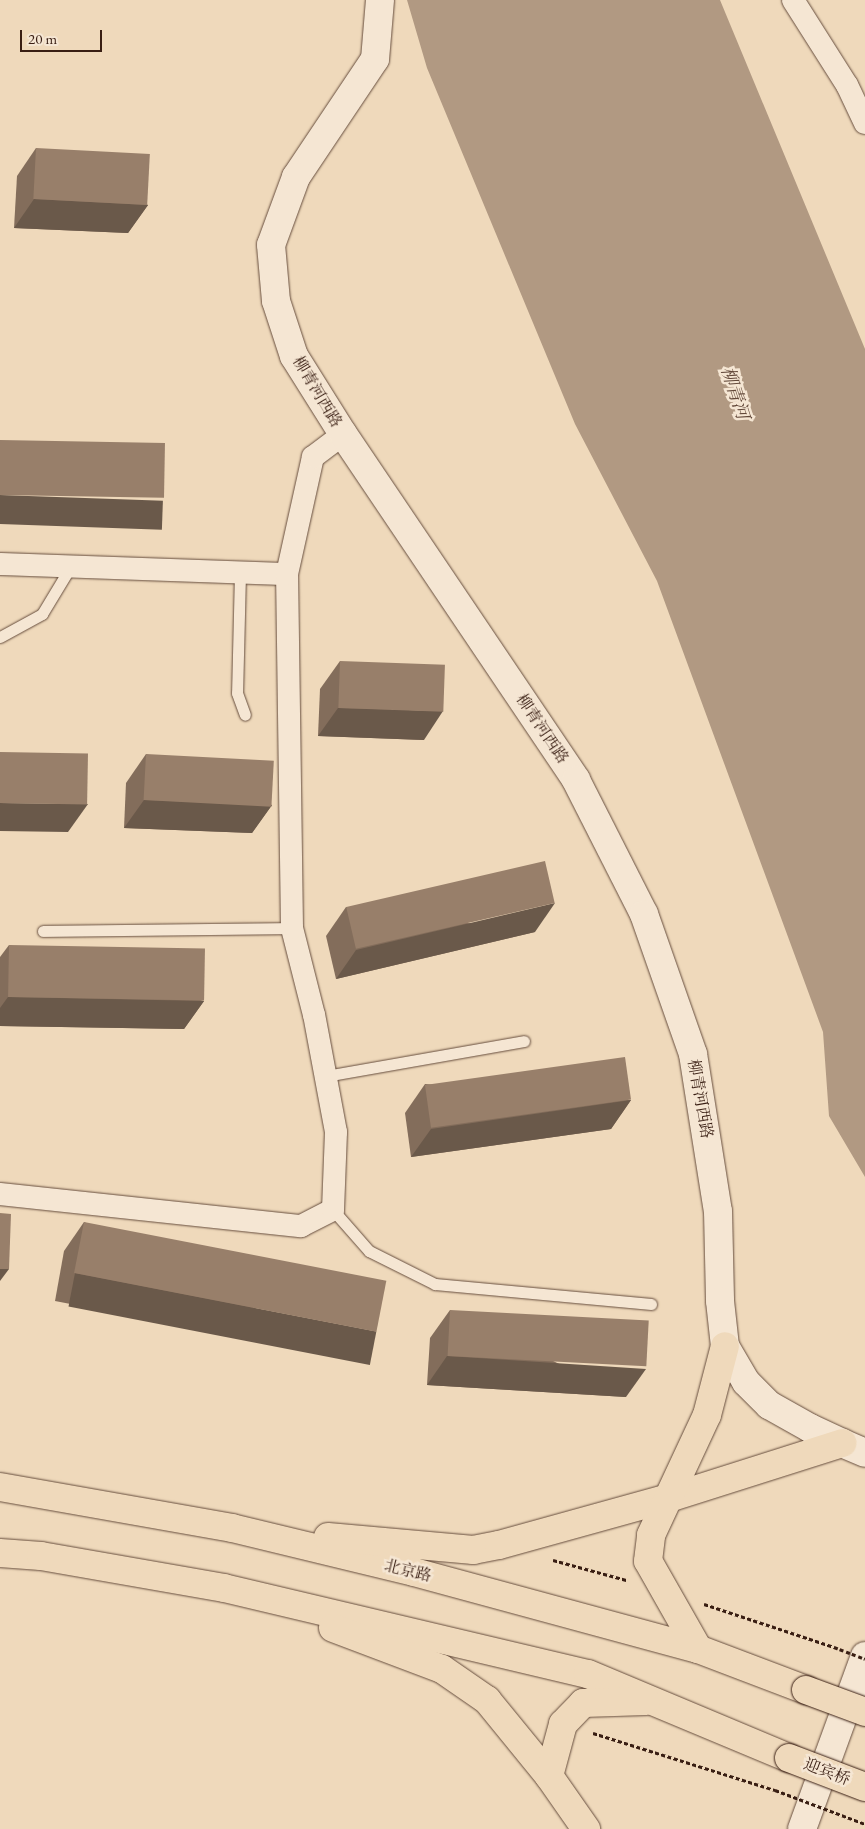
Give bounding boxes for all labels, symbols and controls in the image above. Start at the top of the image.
scale bar [22,20,105,52]
text: 20 m [28,29,57,48]
street label: 柳青河西路 [288,353,346,431]
water label: 柳青河 [716,364,754,422]
street label: 柳青河西路 [512,690,572,768]
street label: 柳青河西路 [684,1058,716,1140]
street label: 北京路 [382,1556,434,1586]
street label: 迎宾桥 [801,1754,853,1790]

